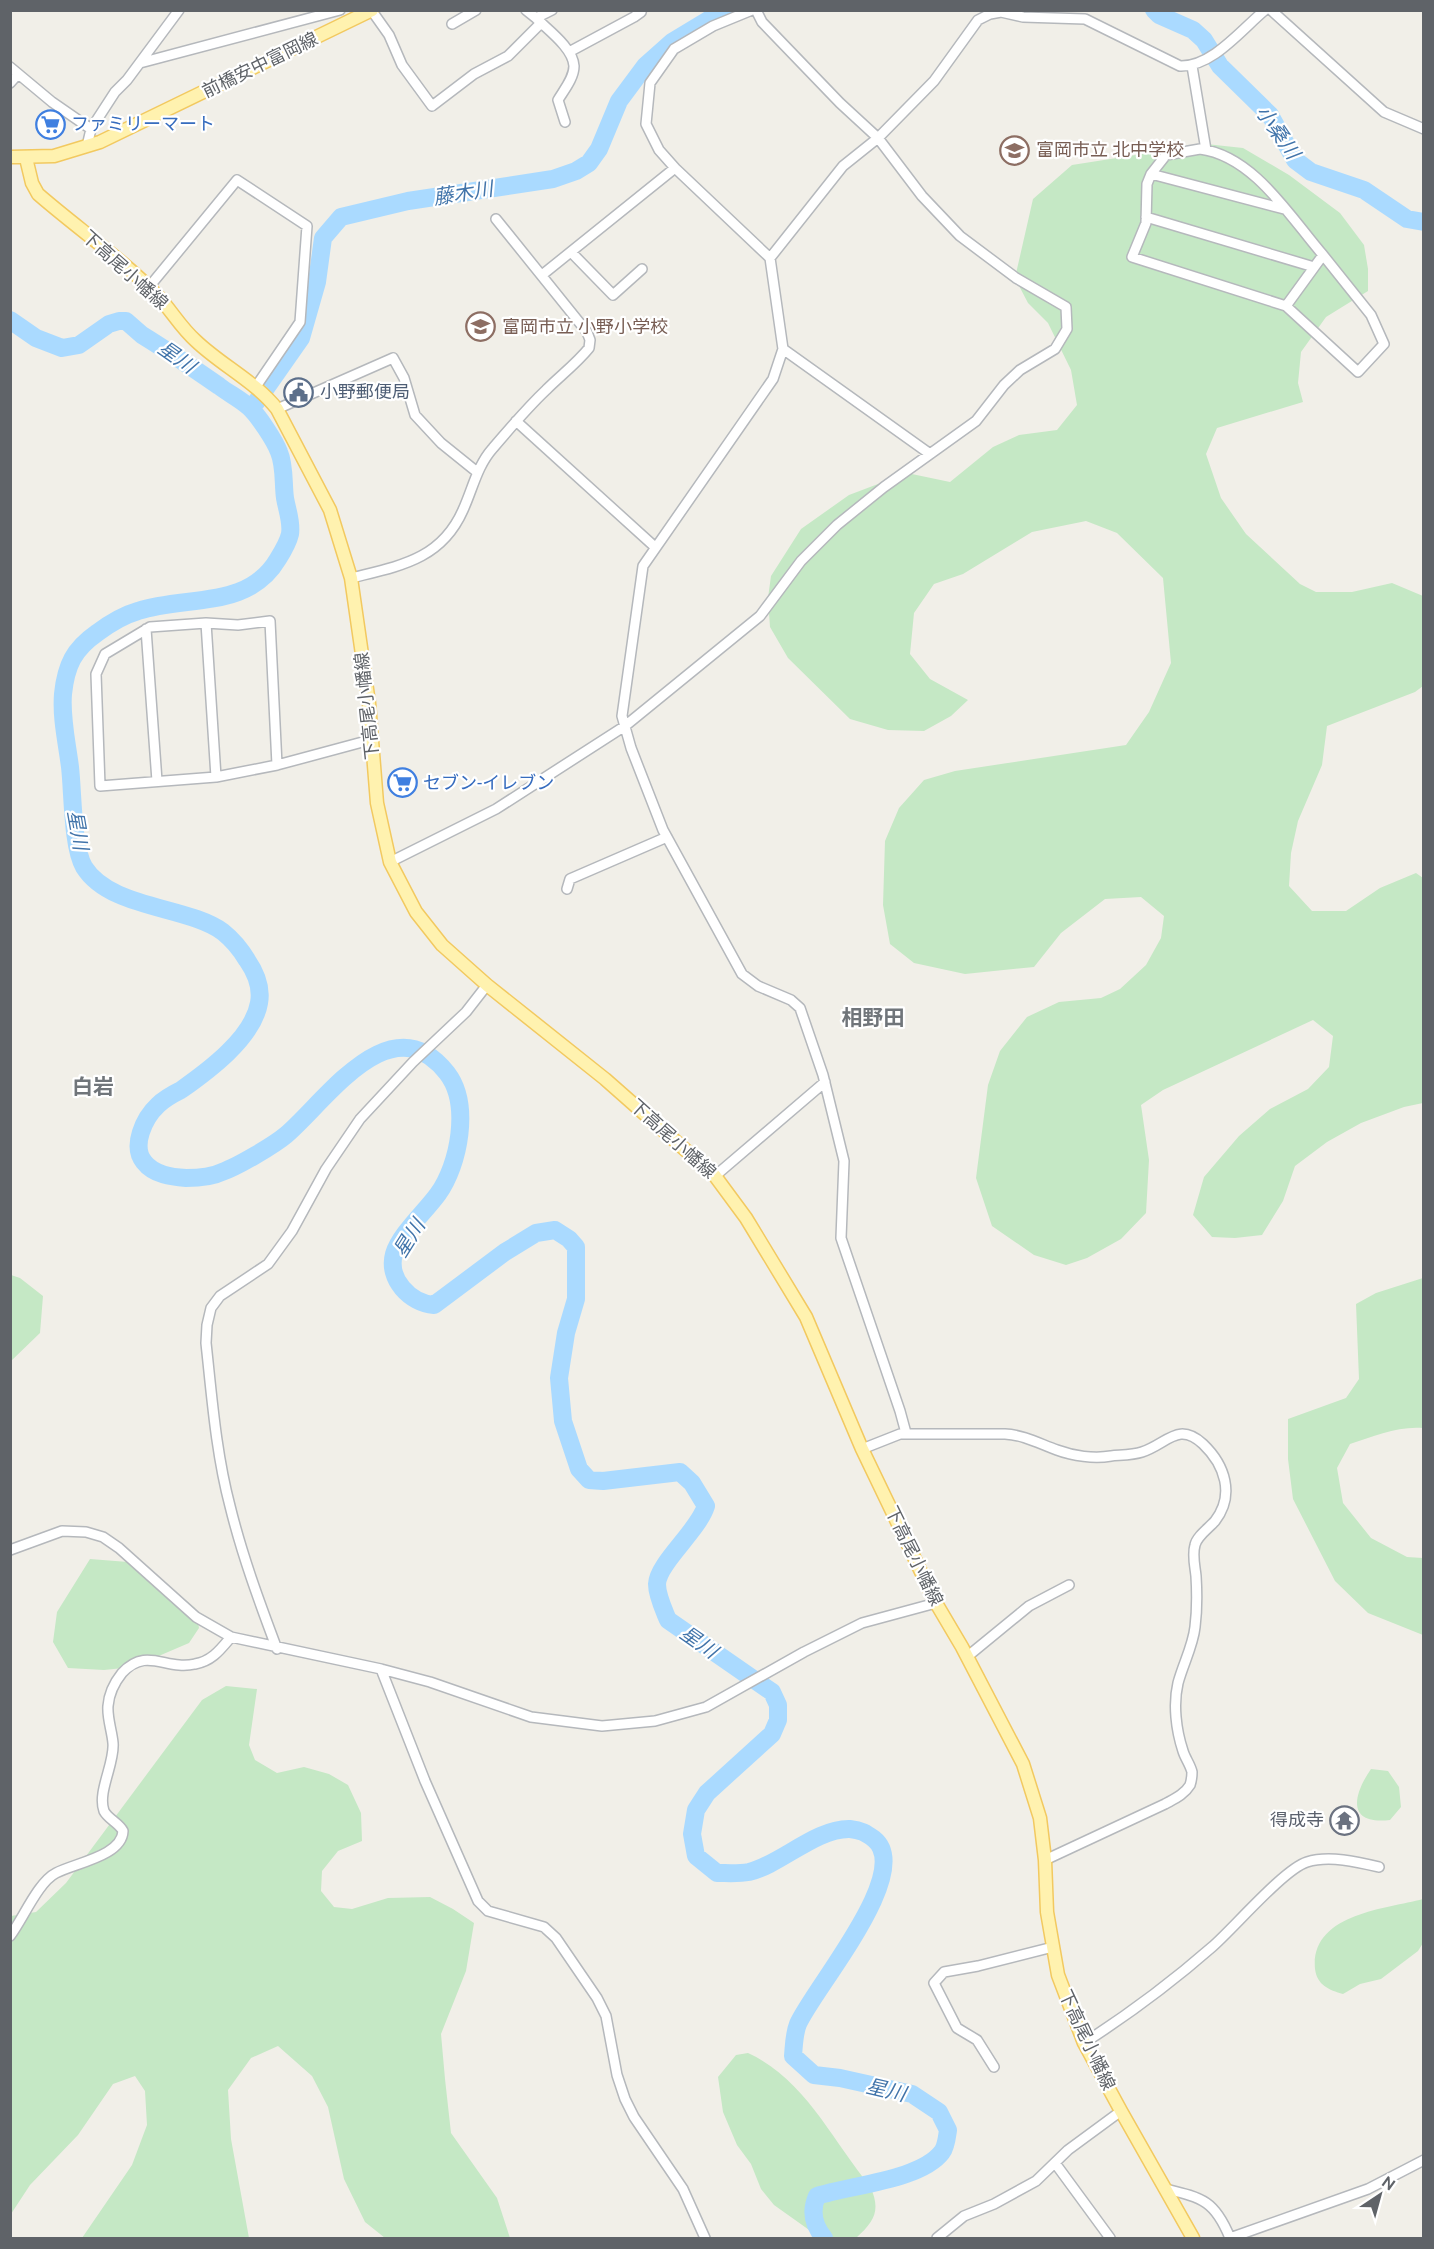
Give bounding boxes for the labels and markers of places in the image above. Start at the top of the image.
supermarket icon: ファミリーマート [34,108,66,140]
place label: ファミリーマート [71,113,215,133]
school or university icon: 富岡市立 北中学校 [999,134,1031,166]
place label: 富岡市立 北中学校 [1036,139,1184,159]
school or university icon: 富岡市立 小野小学校 [465,311,497,343]
place label: 富岡市立 小野小学校 [502,316,668,336]
public building icon: 小野郵便局 [283,376,315,408]
place label: 小野郵便局 [320,381,410,401]
supermarket icon: セブン-イレブン [386,767,418,799]
place label: セブン-イレブン [423,772,554,792]
temple icon: 得成寺 [1329,1804,1361,1836]
place label: 得成寺 [1270,1809,1324,1829]

